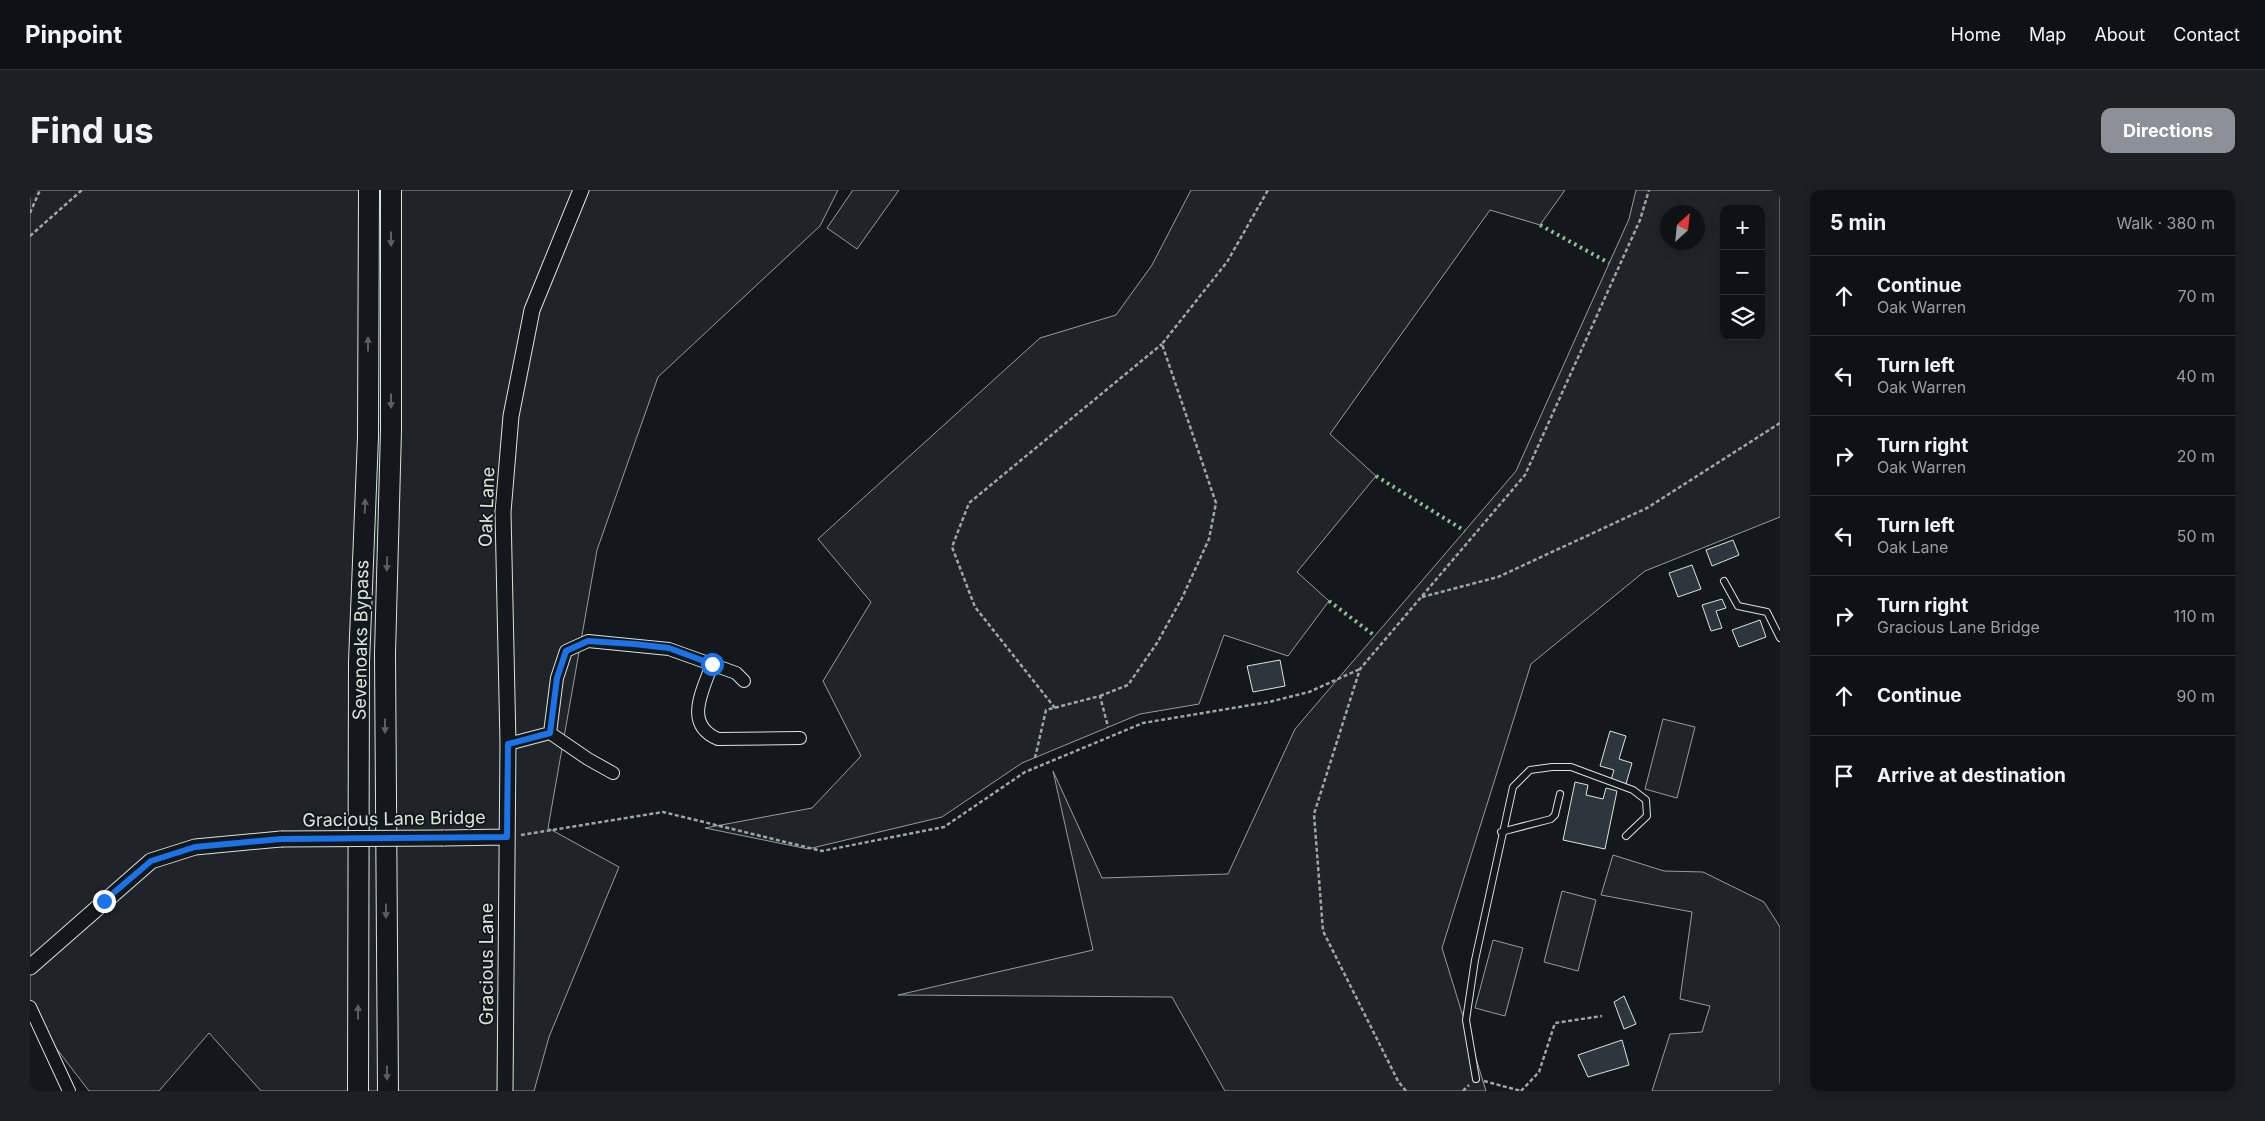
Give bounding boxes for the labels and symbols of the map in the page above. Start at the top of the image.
north arrow [1660,205,1705,250]
one-way arrow [387,231,395,247]
one-way arrow [364,336,372,352]
one-way arrow [387,393,395,409]
street label: Oak Lane [475,467,498,547]
one-way arrow [361,498,369,514]
one-way arrow [383,556,391,572]
street label: Sevenoaks Bypass [349,560,372,720]
route start [701,653,724,676]
one-way arrow [381,718,389,734]
street label: Gracious Lane Bridge [302,806,486,831]
route end [93,890,116,913]
one-way arrow [382,903,390,919]
street label: Gracious Lane [476,903,497,1025]
one-way arrow [354,1004,362,1020]
one-way arrow [383,1065,391,1081]

